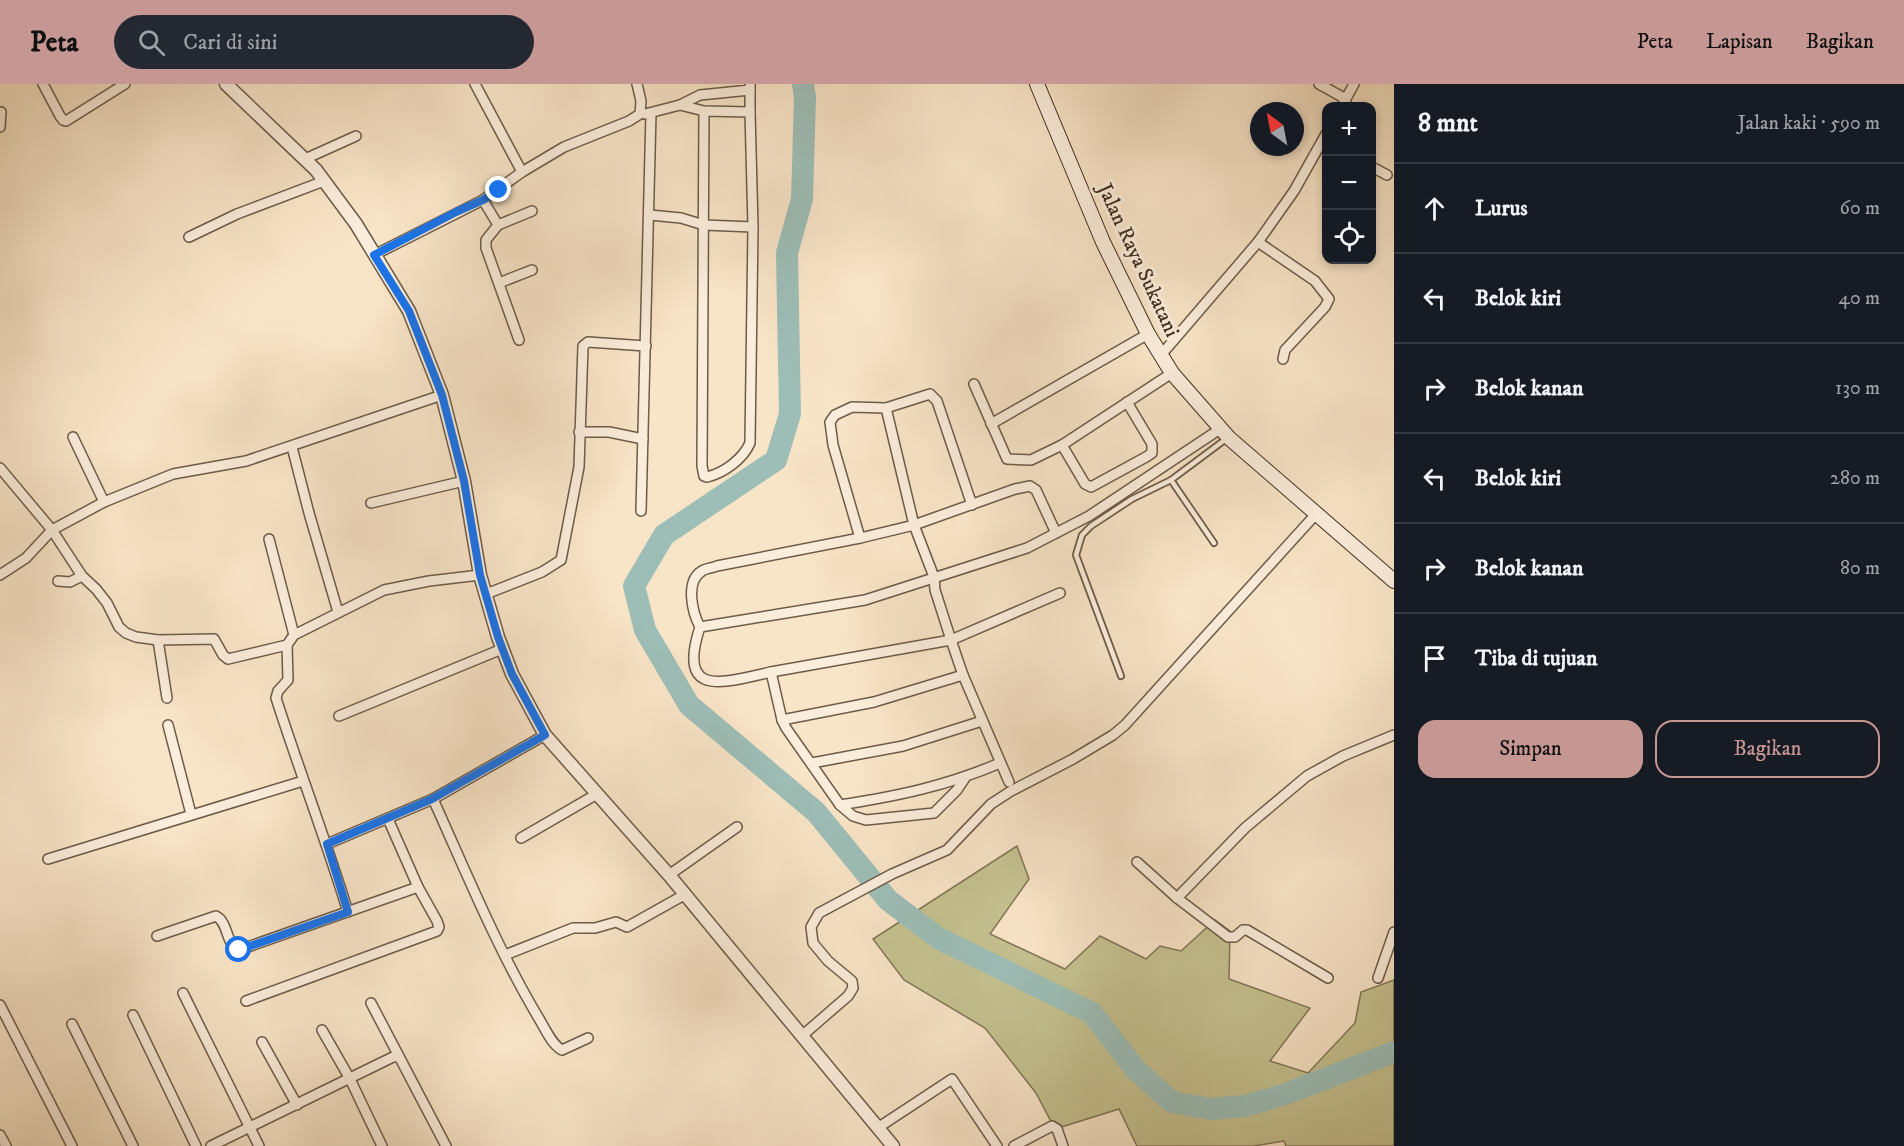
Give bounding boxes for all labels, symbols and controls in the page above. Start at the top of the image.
search box [114,15,534,69]
text: Peta [30,25,78,60]
icon: search [135,26,168,59]
text: Cari di sini [183,29,277,56]
text: Peta [1637,29,1673,55]
text: Lapisan [1706,29,1773,55]
text: Bagikan [1806,29,1874,55]
north arrow [1250,102,1304,156]
map controls [1322,102,1376,264]
button: + [1322,102,1376,156]
text: 8 mnt [1418,107,1478,140]
text: Jalan kaki · 590 m [1738,111,1880,136]
button: − [1322,156,1376,210]
route end [485,176,511,202]
street label: Jalan Raya Sukatani [1090,178,1185,341]
icon: ahead [1418,192,1451,225]
text: Lurus [1475,195,1528,222]
text: 60 m [1840,196,1880,221]
button: locate [1322,210,1376,264]
icon: left [1418,282,1451,315]
text: Belok kiri [1475,285,1561,312]
text: 40 m [1838,286,1880,311]
icon: right [1418,372,1451,405]
text: Belok kanan [1475,375,1583,402]
text: 130 m [1835,376,1880,401]
icon: left [1418,462,1451,495]
text: Belok kiri [1475,465,1561,492]
text: 280 m [1830,466,1880,491]
icon: right [1418,552,1451,585]
text: Belok kanan [1475,555,1583,582]
text: 80 m [1840,556,1880,581]
icon: arrive [1418,642,1451,675]
text: Tiba di tujuan [1475,645,1597,672]
button: Simpan [1418,720,1643,778]
button: Bagikan [1655,720,1880,778]
route start [225,936,251,962]

